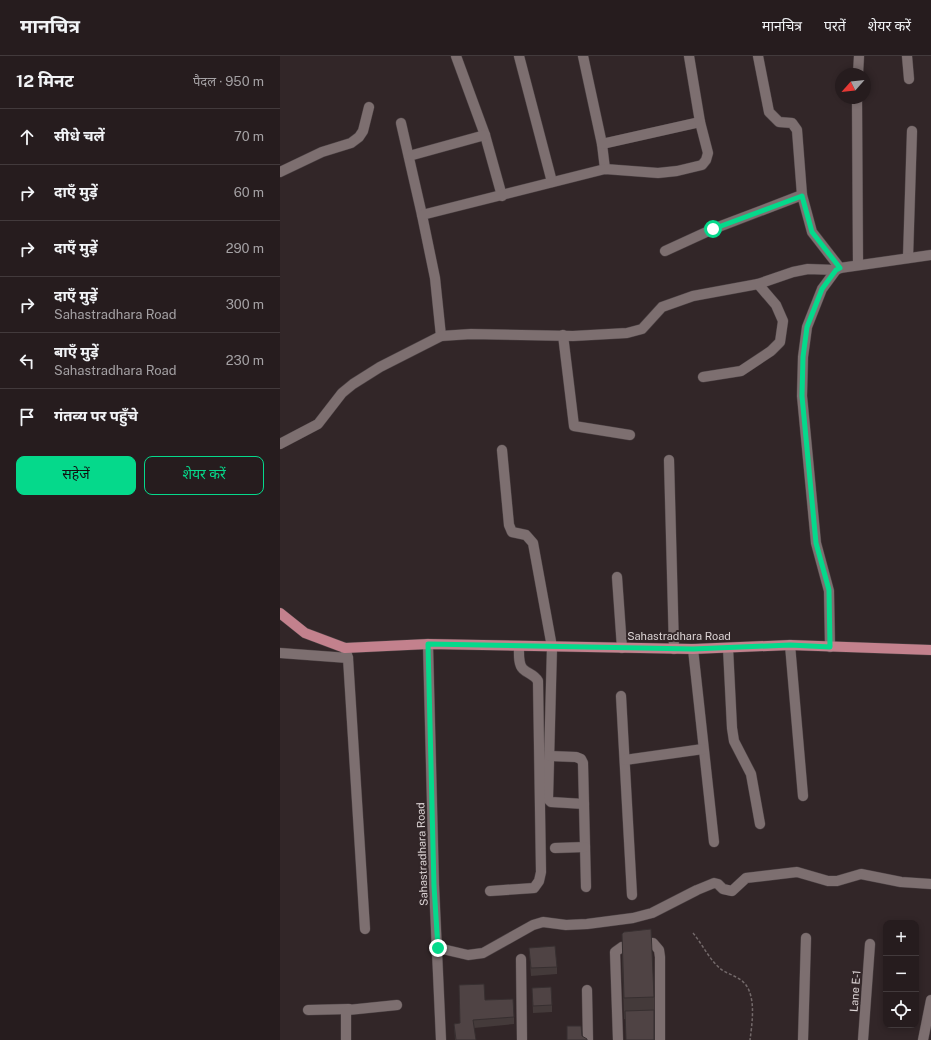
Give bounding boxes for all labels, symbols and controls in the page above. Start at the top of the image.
text: मानचित्र [20,15,80,37]
text: मानचित्र [762,18,802,34]
text: परतें [824,18,846,34]
text: शेयर करें [868,18,911,34]
north arrow [835,68,871,104]
text: 12 मिनट [16,71,74,91]
text: पैदल · 950 m [193,74,264,89]
icon: ahead [16,126,38,148]
text: सीधे चलें [54,127,105,144]
text: 70 m [234,129,264,144]
icon: right [16,182,38,204]
text: दाएँ मुड़ें [54,183,98,200]
text: 60 m [234,185,264,200]
route start [704,220,722,238]
icon: right [16,238,38,260]
text: दाएँ मुड़ें [54,239,98,256]
text: 290 m [226,241,264,256]
text: दाएँ मुड़ें [54,287,98,304]
icon: right [16,294,38,316]
text: 300 m [226,297,264,312]
text: Sahastradhara Road [54,307,176,322]
text: बाएँ मुड़ें [54,343,99,360]
icon: left [16,350,38,372]
text: 230 m [226,353,264,368]
text: Sahastradhara Road [54,363,176,378]
icon: arrive [16,406,38,428]
text: गंतव्य पर पहुँचे [54,407,138,424]
button: सहेजें [16,456,136,495]
button: शेयर करें [144,456,264,495]
street label: Sahastradhara Road [627,630,731,642]
street label: Sahastradhara Road [414,802,430,906]
map controls [883,920,919,1028]
button: + [883,920,919,956]
route end [429,939,447,957]
button: − [883,956,919,992]
street label: Lane E-1 [848,970,862,1012]
button: locate [883,992,919,1028]

